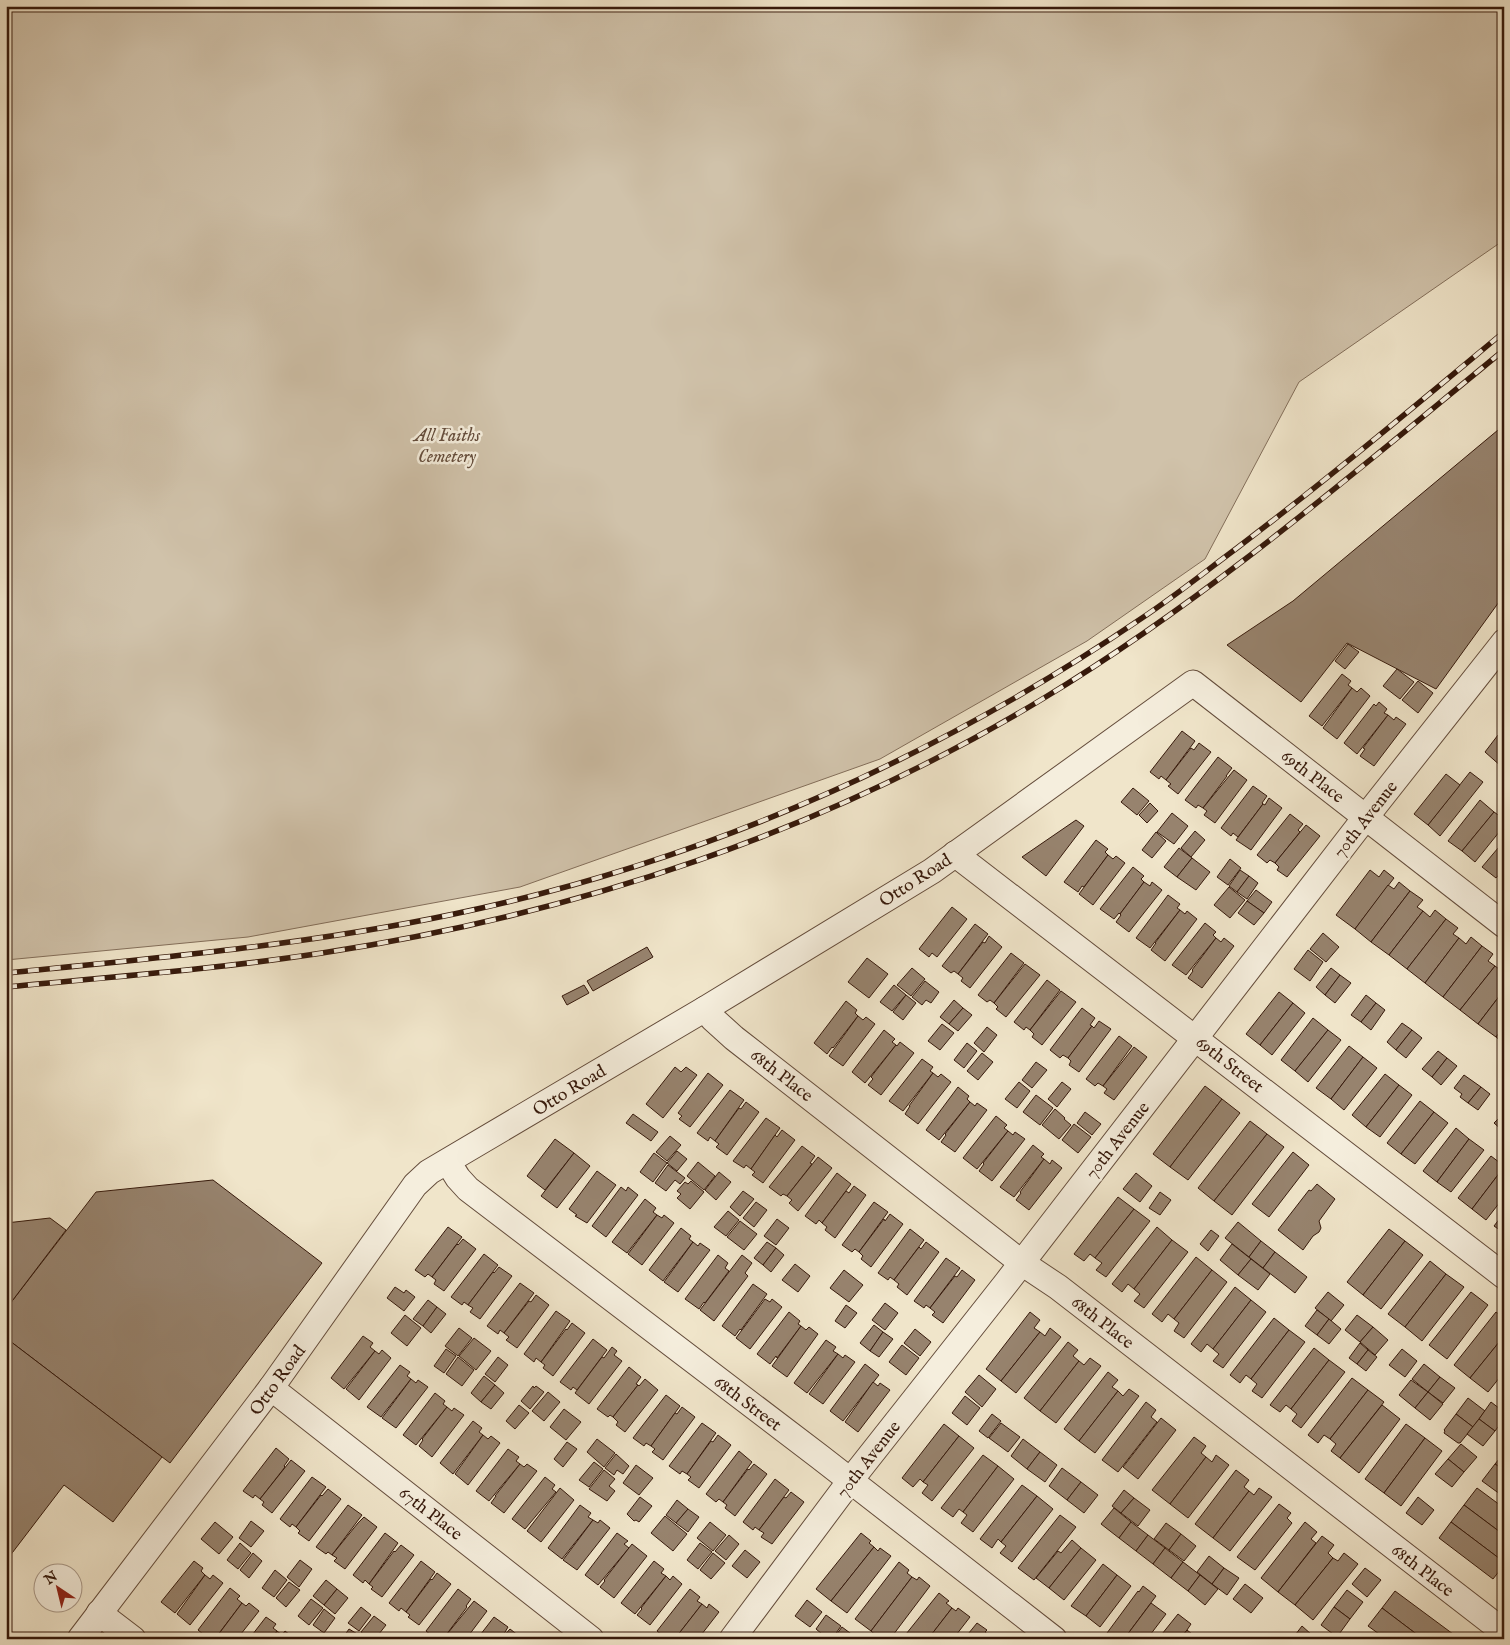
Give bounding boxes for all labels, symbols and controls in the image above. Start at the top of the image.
park label: All Faiths Cemetery [412,425,481,469]
street label: 69th Place [1276,745,1348,809]
street label: 70th Avenue [1329,777,1404,863]
street label: Otto Road [875,849,957,913]
street label: 69th Street [1191,1032,1268,1099]
street label: 68th Place [745,1045,817,1108]
street label: Otto Road [529,1060,611,1122]
street label: 70th Avenue [1081,1098,1156,1184]
street label: 68th Place [1066,1292,1138,1355]
street label: Otto Road [245,1341,312,1421]
street label: 68th Street [709,1371,786,1437]
street label: 70th Avenue [832,1417,907,1503]
street label: 67th Place [394,1482,467,1546]
street label: 68th Place [1386,1540,1458,1603]
north arrow [32,1562,82,1612]
text: N [40,1567,61,1590]

